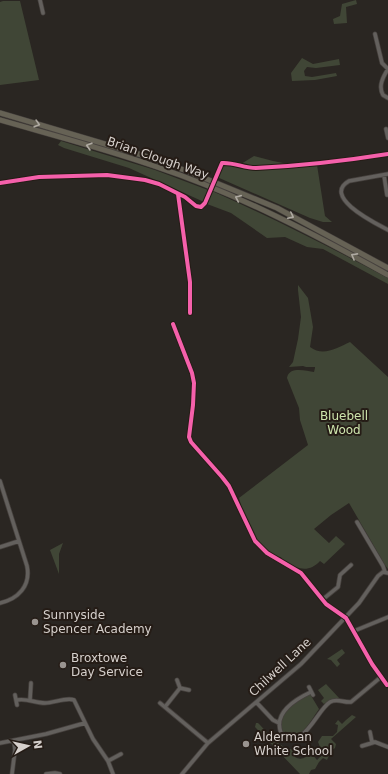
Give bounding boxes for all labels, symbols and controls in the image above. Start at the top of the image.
one-way arrow [34,119,41,128]
street label: Brian Clough Way [105,134,211,182]
one-way arrow [86,142,93,151]
one-way arrow [234,195,242,203]
one-way arrow [287,211,294,218]
one-way arrow [351,254,358,261]
park label: Bluebell Wood [320,409,368,437]
place label: Sunnyside Spencer Academy [43,608,152,636]
marker: Sunnyside Spencer Academy [30,617,40,627]
street label: Chilwell Lane [246,635,314,699]
place label: Broxtowe Day Service [71,651,143,679]
marker: Broxtowe Day Service [58,660,68,670]
north arrow [8,726,48,766]
place label: Alderman White School [254,730,333,758]
text: N [30,739,44,750]
marker: Alderman White School [241,739,251,749]

